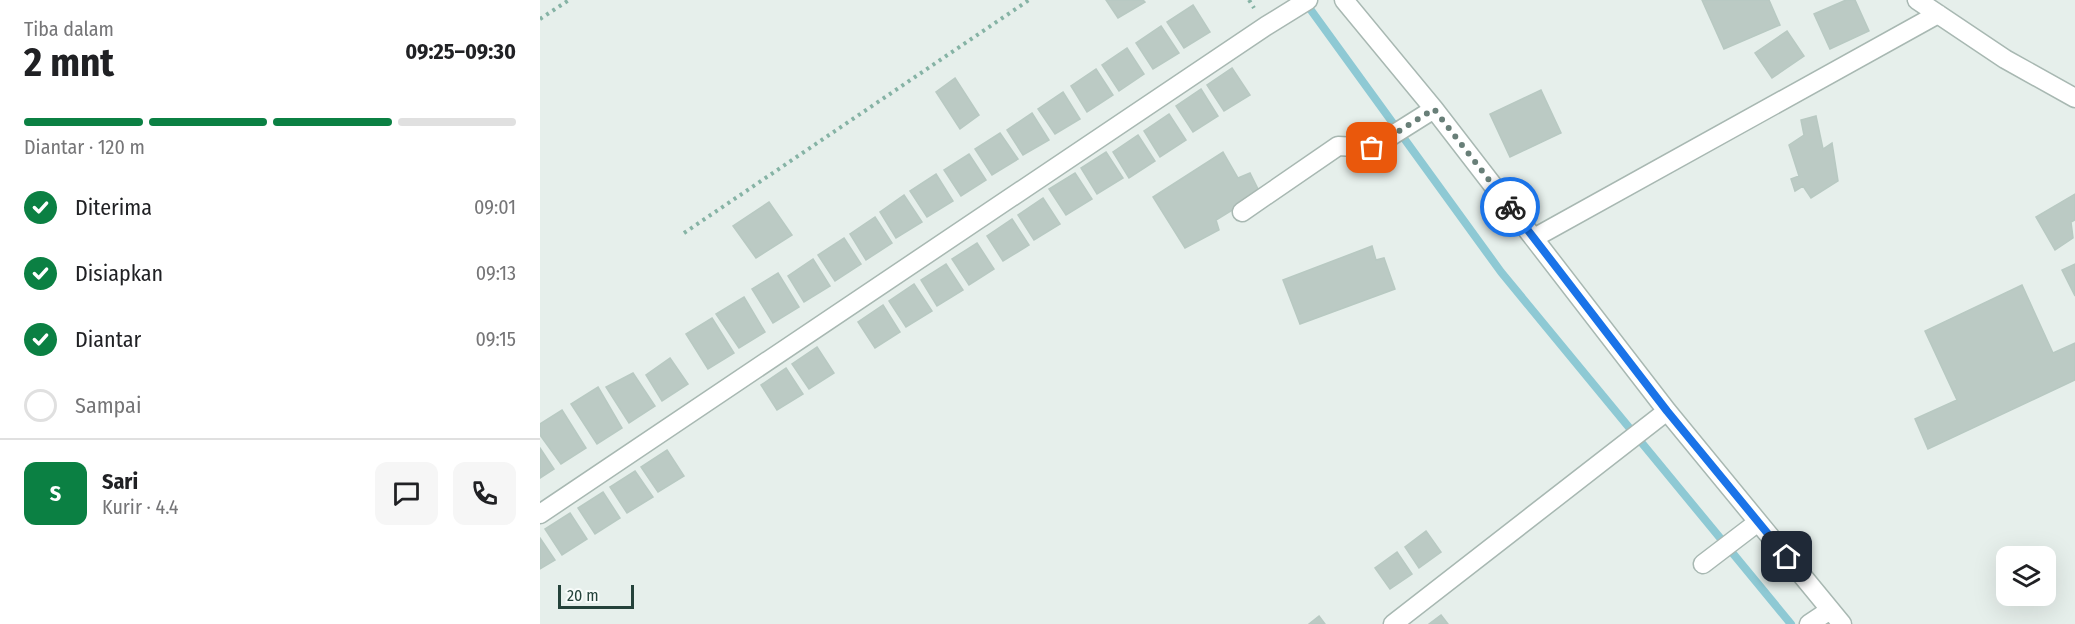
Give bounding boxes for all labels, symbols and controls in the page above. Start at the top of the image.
text: Tiba dalam [24,17,114,41]
text: 09:25–09:30 [405,38,516,65]
text: 2 mnt [24,40,114,86]
pin [1346,122,1397,173]
icon: bag [1355,131,1388,164]
text: Diantar · 120 m [24,135,145,159]
courier [1480,177,1540,237]
icon: check [24,191,57,224]
icon: bike [1494,191,1527,224]
text: Diterima [75,194,152,221]
text: 09:01 [474,195,516,219]
icon: check [24,257,57,290]
text: Disiapkan [75,260,163,287]
text: 09:13 [476,261,516,285]
icon: check [24,323,57,356]
text: Diantar [75,326,141,353]
text: 09:15 [476,327,516,351]
text: Sampai [75,392,141,419]
button: chat [375,462,438,525]
button: phone [453,462,516,525]
text: Sari [102,468,138,495]
text: S [50,480,61,507]
text: Kurir · 4.4 [102,495,178,519]
pin [1761,531,1812,582]
icon: home [1770,540,1803,573]
map controls [1996,546,2056,606]
button: layers [1996,546,2056,606]
scale bar [558,582,634,610]
text: 20 m [567,586,598,605]

